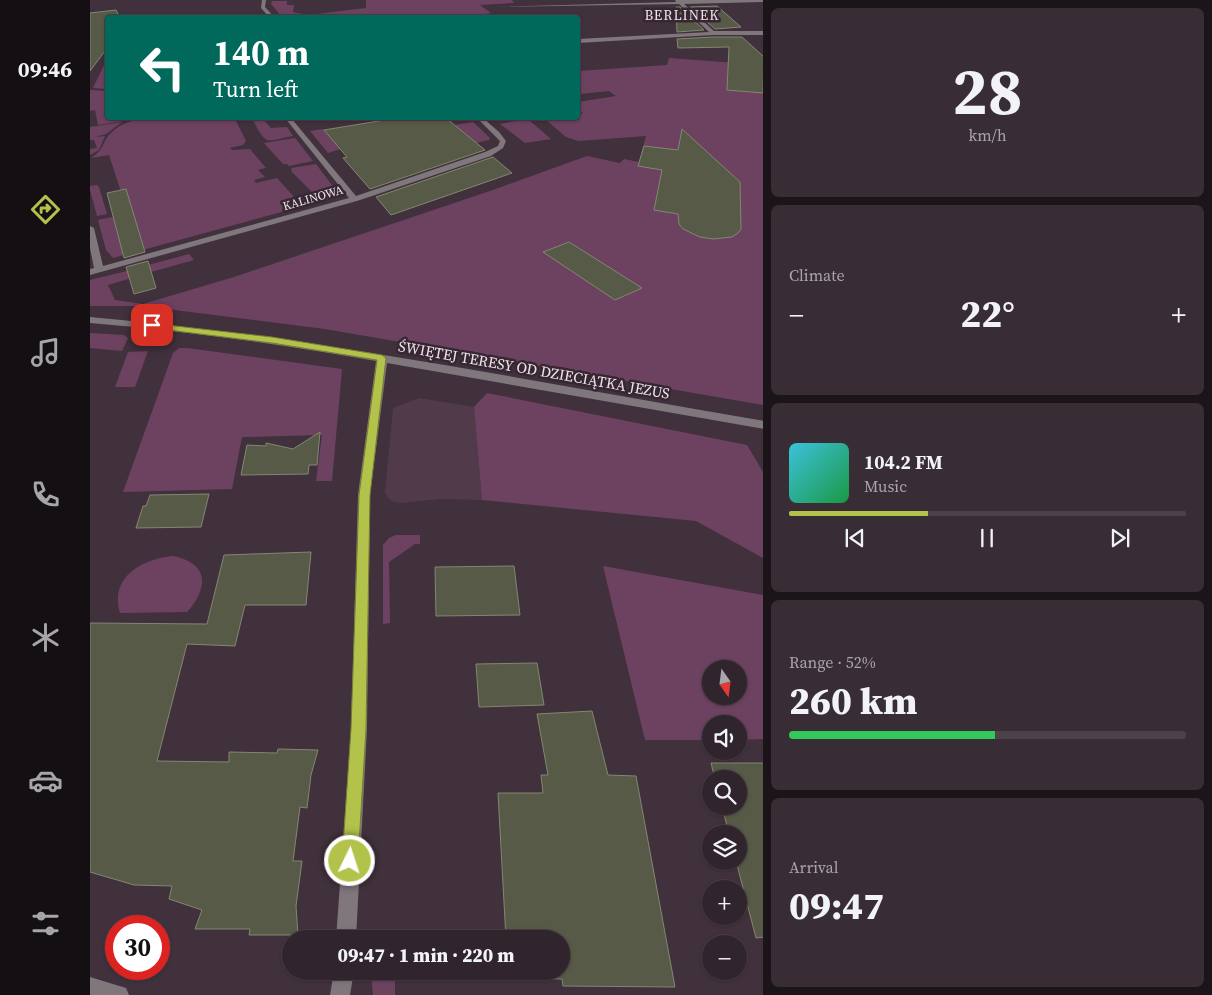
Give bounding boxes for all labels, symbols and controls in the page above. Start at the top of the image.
district label: BERLINEK [644,5,720,25]
text: 140 m [213,29,309,77]
icon: left [130,35,195,100]
text: 28 [952,47,1023,136]
text: 09:46 [18,54,72,84]
text: Turn left [213,74,298,104]
text: km/h [968,124,1007,146]
street label: KALINOWA [281,182,345,214]
icon: directions [28,192,63,227]
text: Climate [789,264,845,286]
text: 22° [960,288,1015,340]
text: − [789,296,804,334]
text: + [1171,296,1186,334]
pin [131,304,173,346]
icon: arrive [138,311,166,339]
icon: music [28,335,63,370]
street label: ŚWIĘTEJ TERESY OD DZIECIĄTKA JEZUS [397,335,672,404]
text: 104.2 FM [864,449,943,475]
text: Music [864,475,907,497]
icon: phone [28,477,63,512]
icon: previous [841,524,869,552]
icon: pause [973,524,1001,552]
icon: next [1106,524,1134,552]
icon: climate [28,620,63,655]
text: Range · 52% [789,651,876,673]
north arrow [702,660,748,705]
map controls [702,660,747,980]
text: 260 km [789,675,917,727]
button: sound [702,715,747,760]
icon: car [28,763,63,798]
button: search [702,770,747,815]
button: layers [702,825,747,870]
position arrow [323,834,375,886]
text: Arrival [789,856,838,878]
button: + [702,880,747,925]
text: 09:47 [789,880,884,932]
icon: filters [28,906,63,941]
speed limit sign: 30 [105,915,170,980]
button: − [702,935,747,980]
text: 09:47 · 1 min · 220 m [337,942,515,968]

